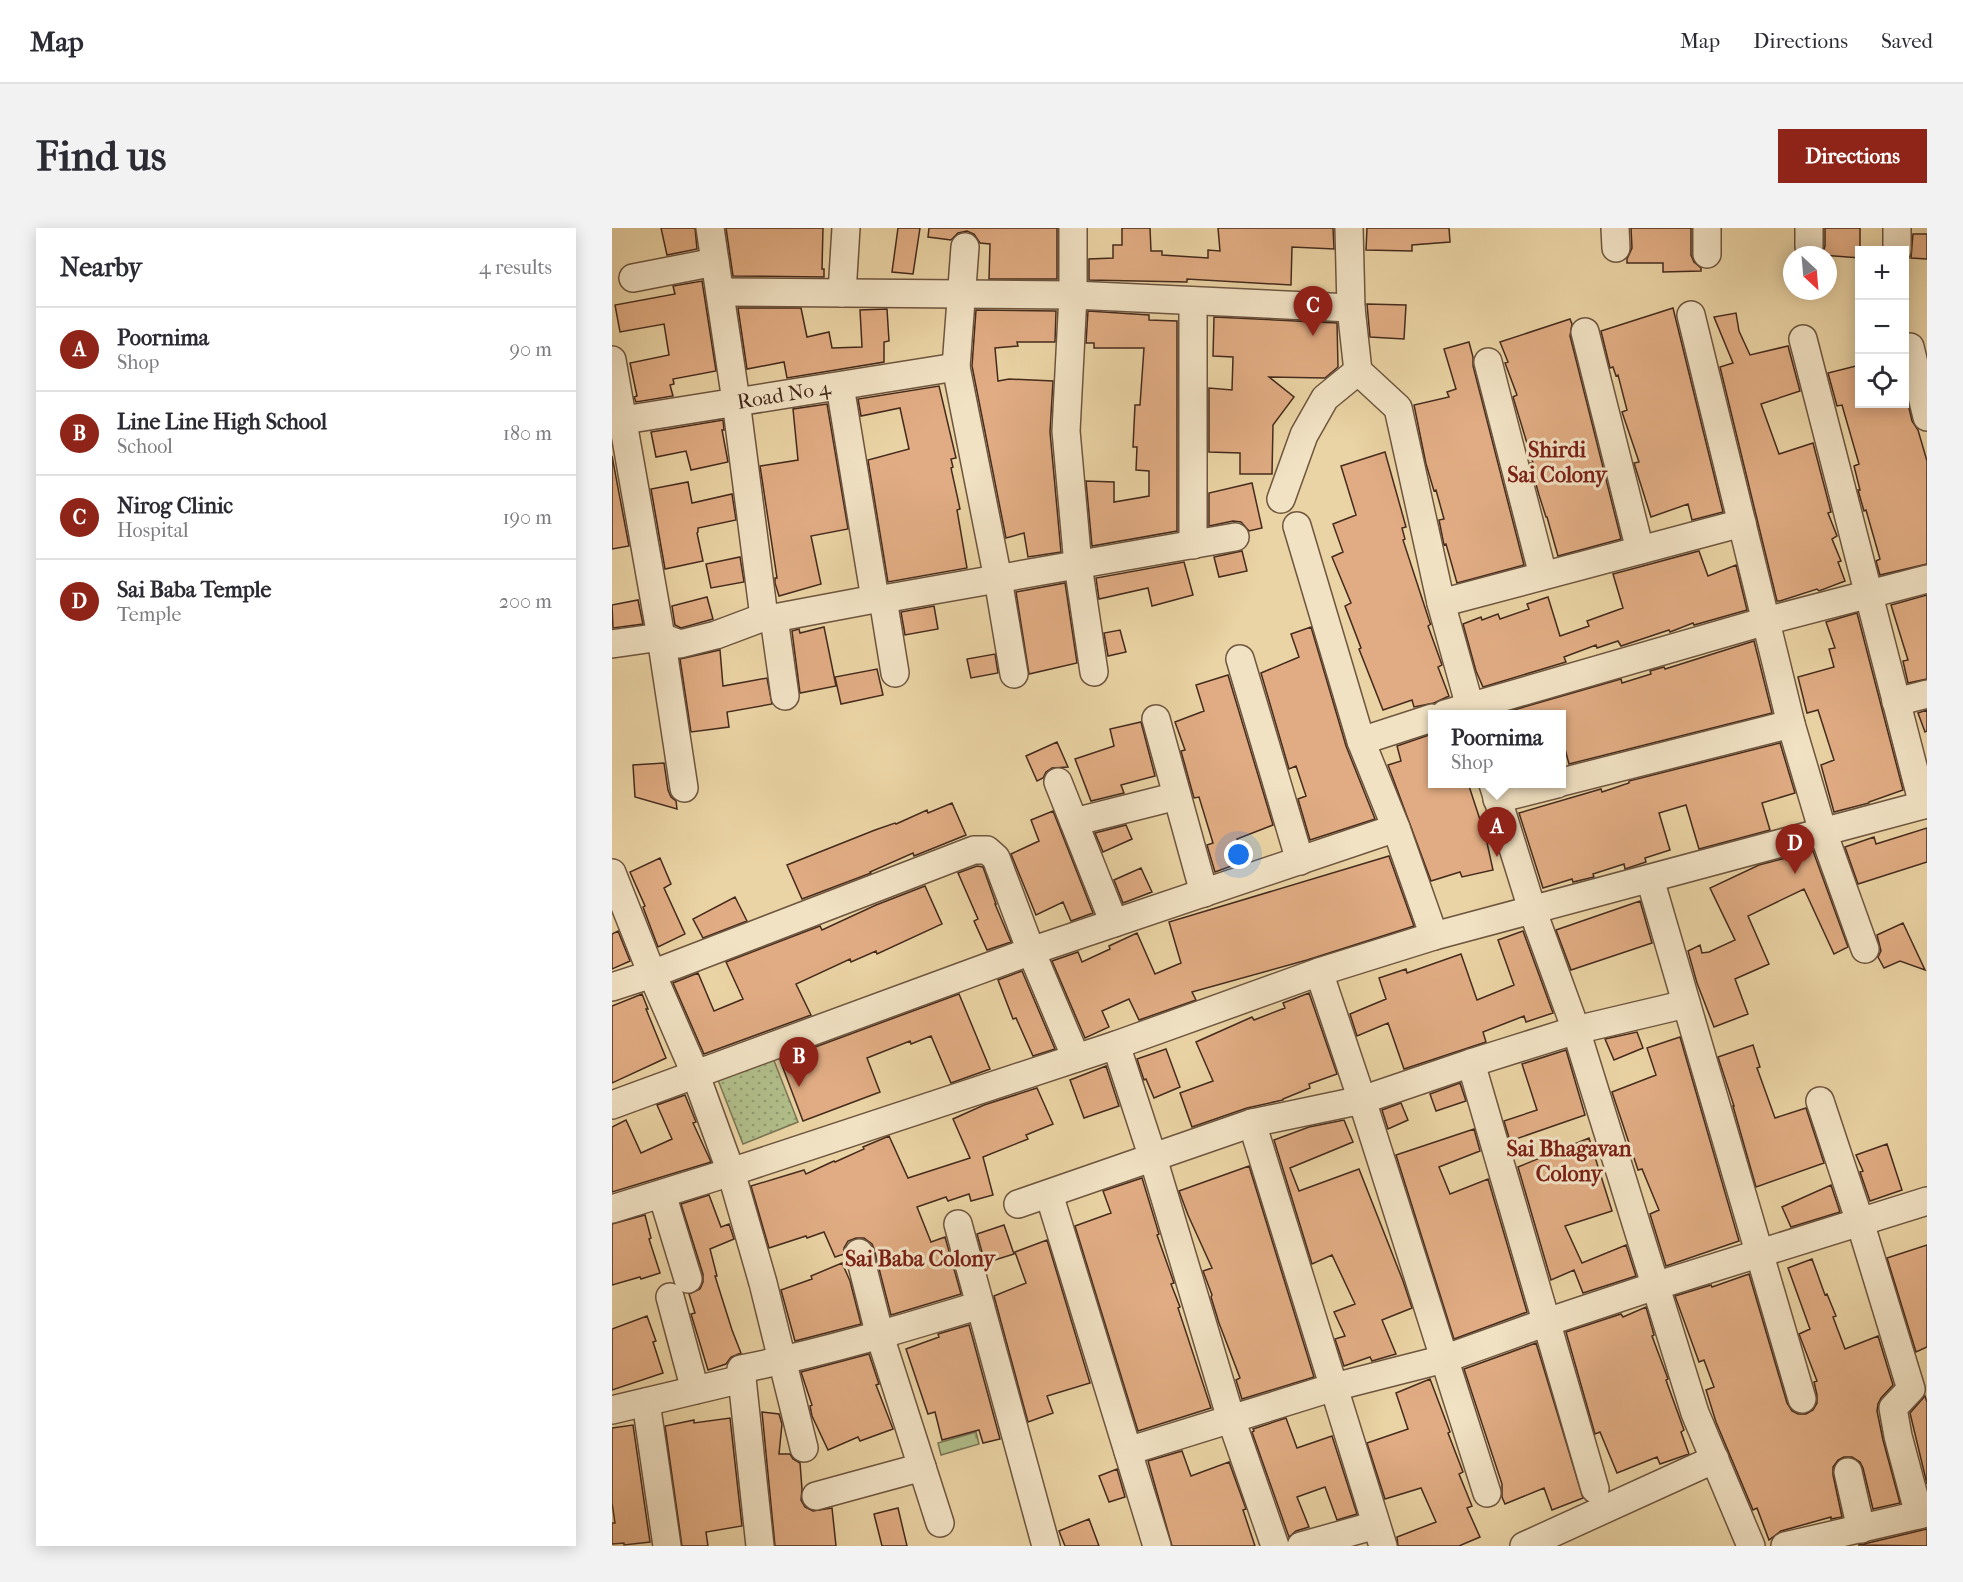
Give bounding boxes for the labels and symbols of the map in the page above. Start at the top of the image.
north arrow [1783,246,1837,300]
pin: C [1294,286,1332,336]
street label: Road No 4 [735,375,833,414]
district label: Shirdi Sai Colony [1507,437,1608,488]
pin: A [1478,808,1516,857]
pin: D [1776,824,1814,874]
your location [1224,840,1253,869]
pin: B [780,1038,819,1087]
district label: Sai Bhagavan Colony [1507,1136,1632,1187]
district label: Sai Baba Colony [845,1246,996,1272]

